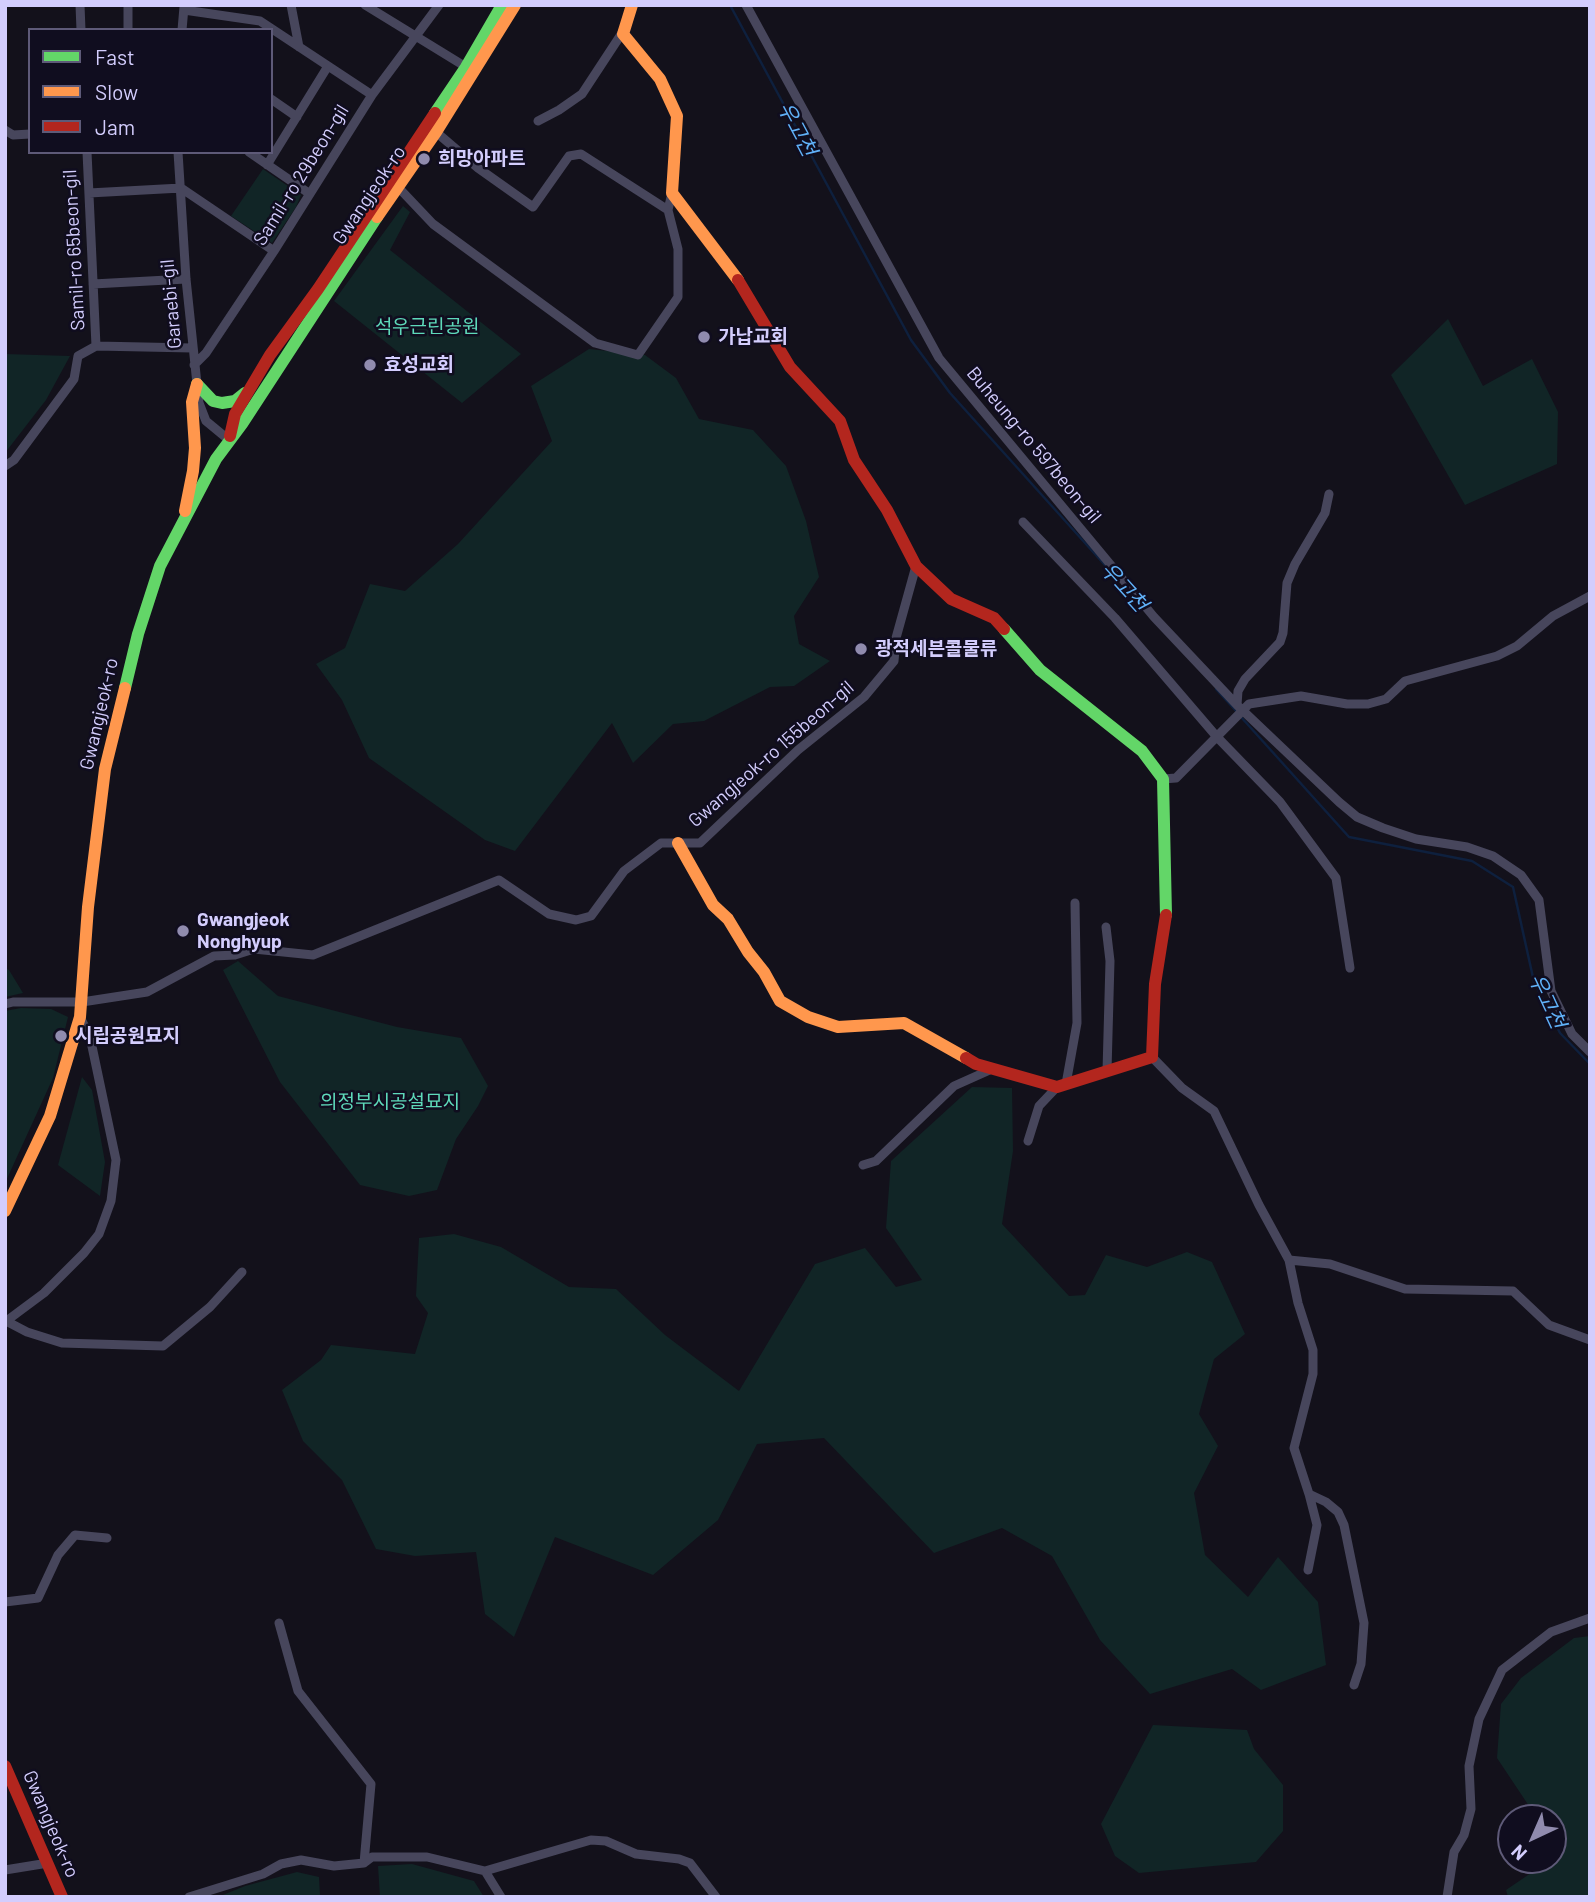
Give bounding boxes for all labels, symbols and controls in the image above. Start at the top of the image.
legend [28,28,273,154]
text: Fast [95,44,135,69]
text: Slow [95,79,138,104]
water label: 우고천 [772,97,822,161]
street label: Samil-ro 29beon-gil [248,100,354,250]
text: Jam [95,114,135,139]
street label: Gwangjeok-ro [328,141,410,249]
place label: 희망아파트 [438,148,525,170]
marker: 희망아파트 [416,151,432,167]
street label: Samil-ro 65beon-gil [58,169,90,331]
street label: Garaebi-gil [156,258,186,350]
park label: 석우근린공원 [375,316,479,338]
place label: 가납교회 [718,326,788,348]
marker: 가납교회 [696,329,712,345]
place label: 효성교회 [384,354,454,376]
marker: 효성교회 [362,357,378,373]
street label: Buheung-ro 597beon-gil [962,362,1106,528]
water label: 우고천 [1095,557,1153,617]
place label: 광적세븐콜물류 [875,638,997,660]
marker: 광적세븐콜물류 [853,641,869,657]
street label: Gwangjeok-ro [75,656,123,772]
street label: Gwangjeok-ro 155beon-gil [684,676,858,832]
place label: Gwangjeok Nonghyup [197,909,290,953]
marker: Gwangjeok Nonghyup [175,923,191,939]
water label: 우고천 [1523,969,1571,1033]
place label: 시립공원묘지 [75,1025,180,1047]
marker: 시립공원묘지 [53,1028,69,1044]
park label: 의정부시공설묘지 [320,1091,460,1113]
street label: Gwangjeok-ro [18,1767,84,1881]
north arrow [1497,1804,1567,1874]
text: N [1506,1840,1531,1866]

